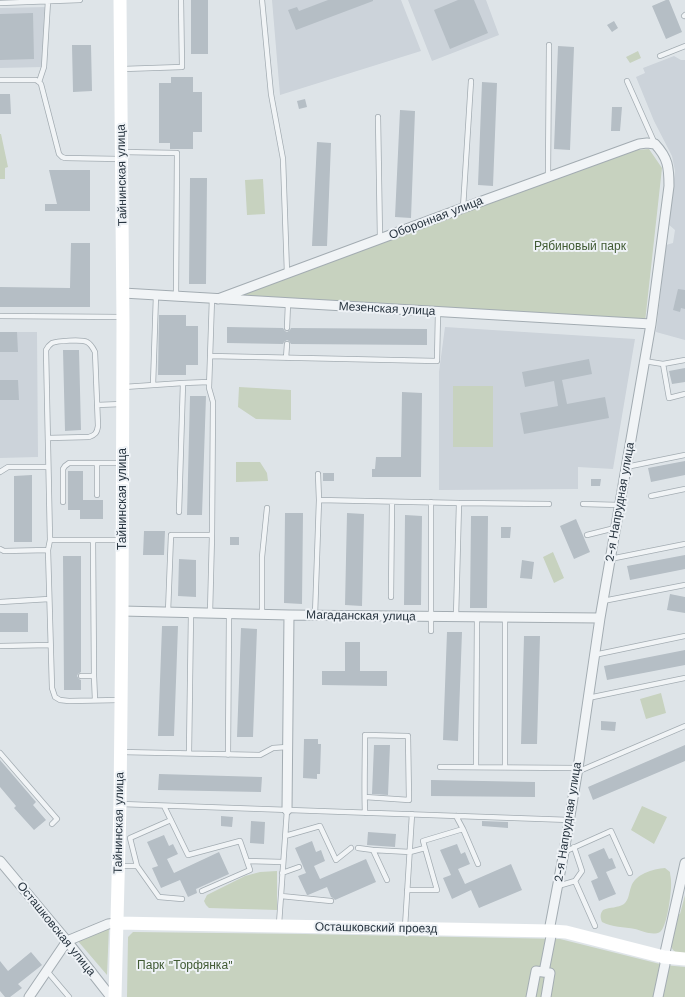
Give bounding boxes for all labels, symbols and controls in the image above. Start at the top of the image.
street label: Тайнинская улица [114,124,130,226]
street label: Оборонная улица [387,193,485,243]
park label: Рябиновый парк [534,239,626,253]
street label: Мезенская улица [338,299,436,319]
street label: 2-я Напрудная улица [602,441,638,563]
street label: Тайнинская улица [115,448,129,550]
street label: Магаданская улица [306,608,416,624]
street label: 2-я Напрудная улица [551,761,585,883]
street label: Тайнинская улица [111,772,127,874]
street label: Осташковская улица [14,879,98,979]
street label: Осташковский проезд [315,920,437,936]
park label: Парк "Торфянка" [137,958,233,972]

